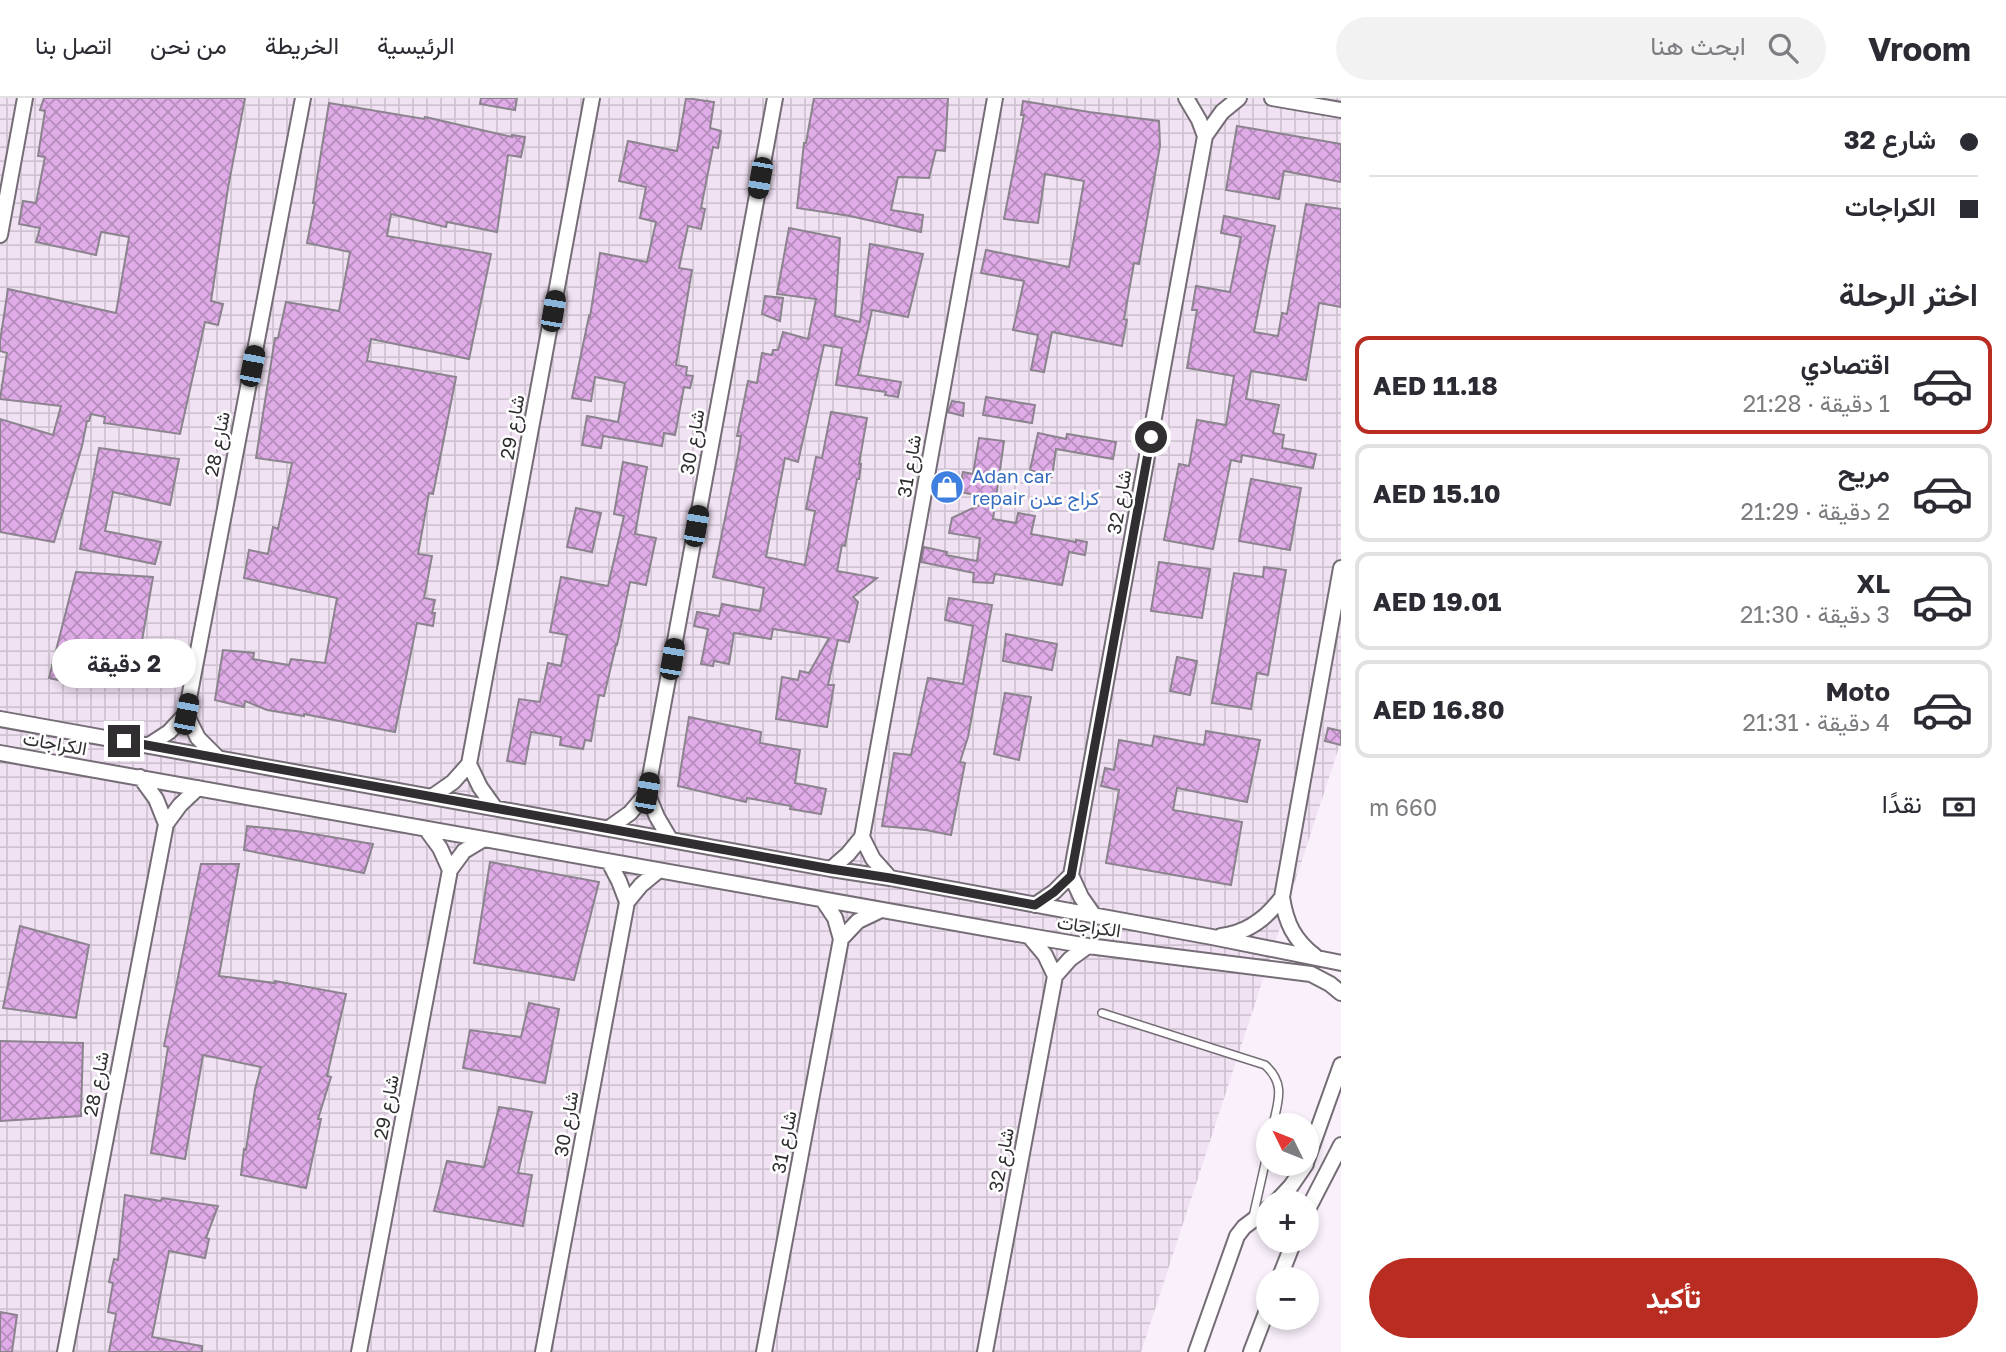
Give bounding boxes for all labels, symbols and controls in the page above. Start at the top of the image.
search box [1336,17,1826,80]
icon: search [1764,29,1802,67]
text: Vroom [1868,29,1971,68]
text: اتصل بنا [35,30,112,59]
text: من نحن [150,30,227,59]
text: الخريطة [265,30,339,59]
text: الرئيسية [377,30,455,59]
text: ابحث هنا [1650,30,1746,61]
text: شارع 32 [1844,124,1936,155]
car [747,155,774,201]
text: الكراجات [1845,191,1936,222]
text: اختر الرحلة [1839,275,1978,313]
car [540,288,567,334]
car [238,343,267,389]
text: اقتصادي [1801,349,1890,380]
icon: car [1911,354,1974,417]
text: AED 11.18 [1373,370,1498,401]
text: 1 دقيقة · 21:28 [1743,389,1890,417]
street label: شارع 29 [494,393,530,462]
street label: شارع 30 [674,407,711,477]
street label: شارع 28 [199,410,236,479]
route start [1135,421,1167,453]
street label: شارع 31 [892,433,927,499]
text: مريح [1838,457,1890,488]
icon: car [1911,462,1974,525]
place label: Adan car repair كراج عدن [972,464,1099,511]
shop icon: Adan car repair كراج عدن [928,468,966,506]
street label: شارع 32 [1102,468,1137,536]
text: AED 15.10 [1373,478,1501,509]
text: 2 دقيقة · 21:29 [1741,497,1890,525]
car [683,503,710,549]
text: XL [1856,568,1890,599]
icon: car [1911,570,1974,633]
text: AED 19.01 [1373,586,1501,617]
text: 3 دقيقة · 21:30 [1740,600,1890,628]
car [659,636,686,682]
callout: 2 دقيقة [52,640,196,688]
text: 2 دقيقة [87,649,161,677]
text: Moto [1825,676,1890,707]
icon: car [1911,678,1974,741]
car [172,691,201,737]
text: AED 16.80 [1373,694,1505,725]
text: 4 دقيقة · 21:31 [1743,708,1890,736]
route end [108,725,140,757]
street label: الكراجات [21,726,89,760]
car [634,770,661,816]
text: نقدًا [1882,788,1922,819]
icon: cash [1940,788,1978,826]
text: 660 m [1369,793,1437,821]
street label: الكراجات [1055,910,1123,942]
street label: شارع 28 [78,1050,115,1119]
street label: شارع 29 [368,1073,405,1142]
street label: شارع 30 [548,1089,585,1159]
street label: شارع 31 [766,1109,803,1176]
north arrow [1256,1113,1320,1176]
map controls [1256,1113,1319,1330]
street label: شارع 32 [983,1126,1020,1194]
button: + [1256,1190,1319,1253]
button: تأكيد [1369,1258,1978,1338]
button: − [1256,1267,1319,1330]

